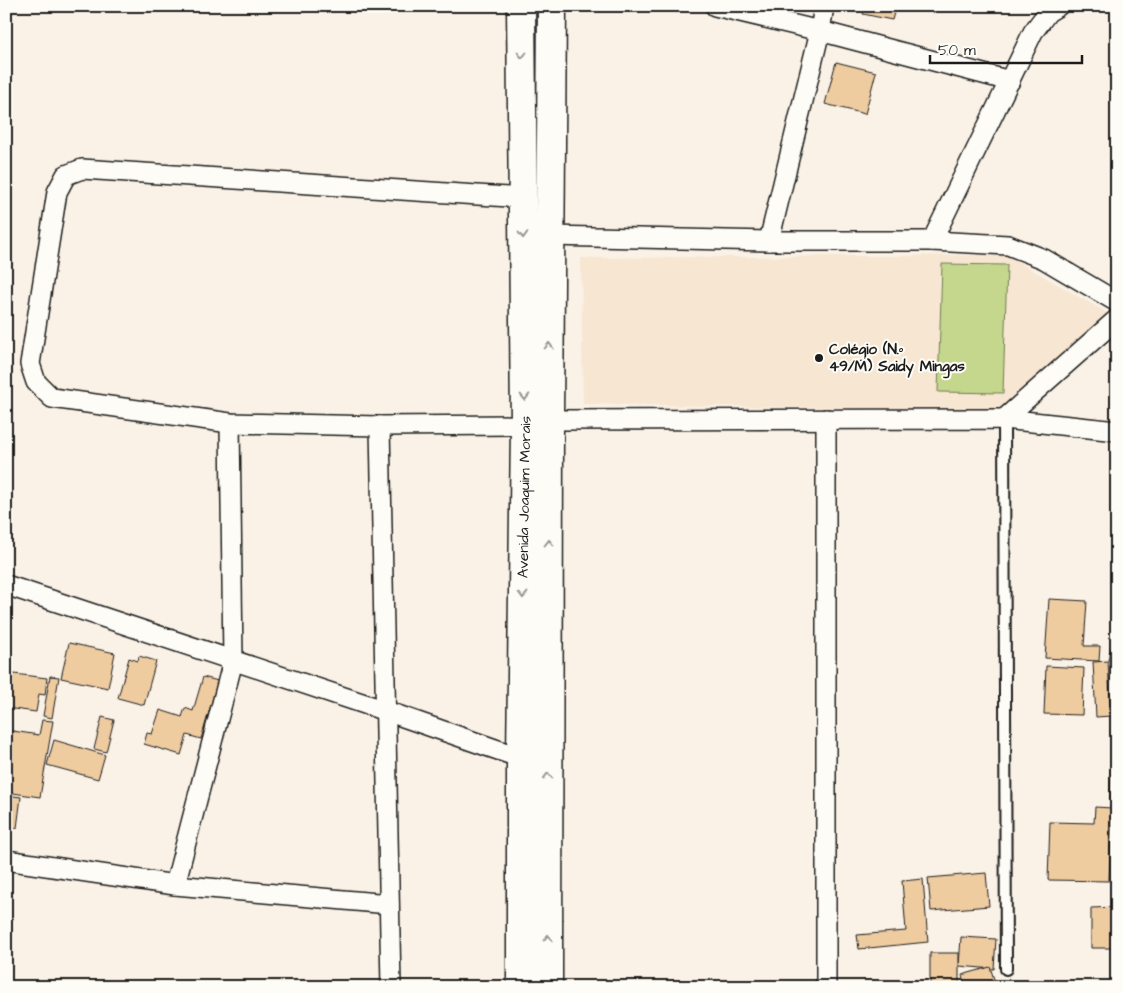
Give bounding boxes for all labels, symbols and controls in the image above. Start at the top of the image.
scale bar [930,32,1083,64]
text: 50 m [938,40,976,61]
one-way arrow [517,52,527,59]
one-way arrow [518,232,528,239]
place label: Colégio (N.º 49/M) Saidy Mingas [829,339,965,379]
one-way arrow [544,341,555,349]
marker: Colégio (N.º 49/M) Saidy Mingas [813,352,825,364]
one-way arrow [520,394,530,402]
street label: Avenida Joaquim Morais [513,415,536,578]
one-way arrow [544,539,554,546]
one-way arrow [518,592,528,599]
one-way arrow [543,771,553,779]
one-way arrow [543,934,553,942]

